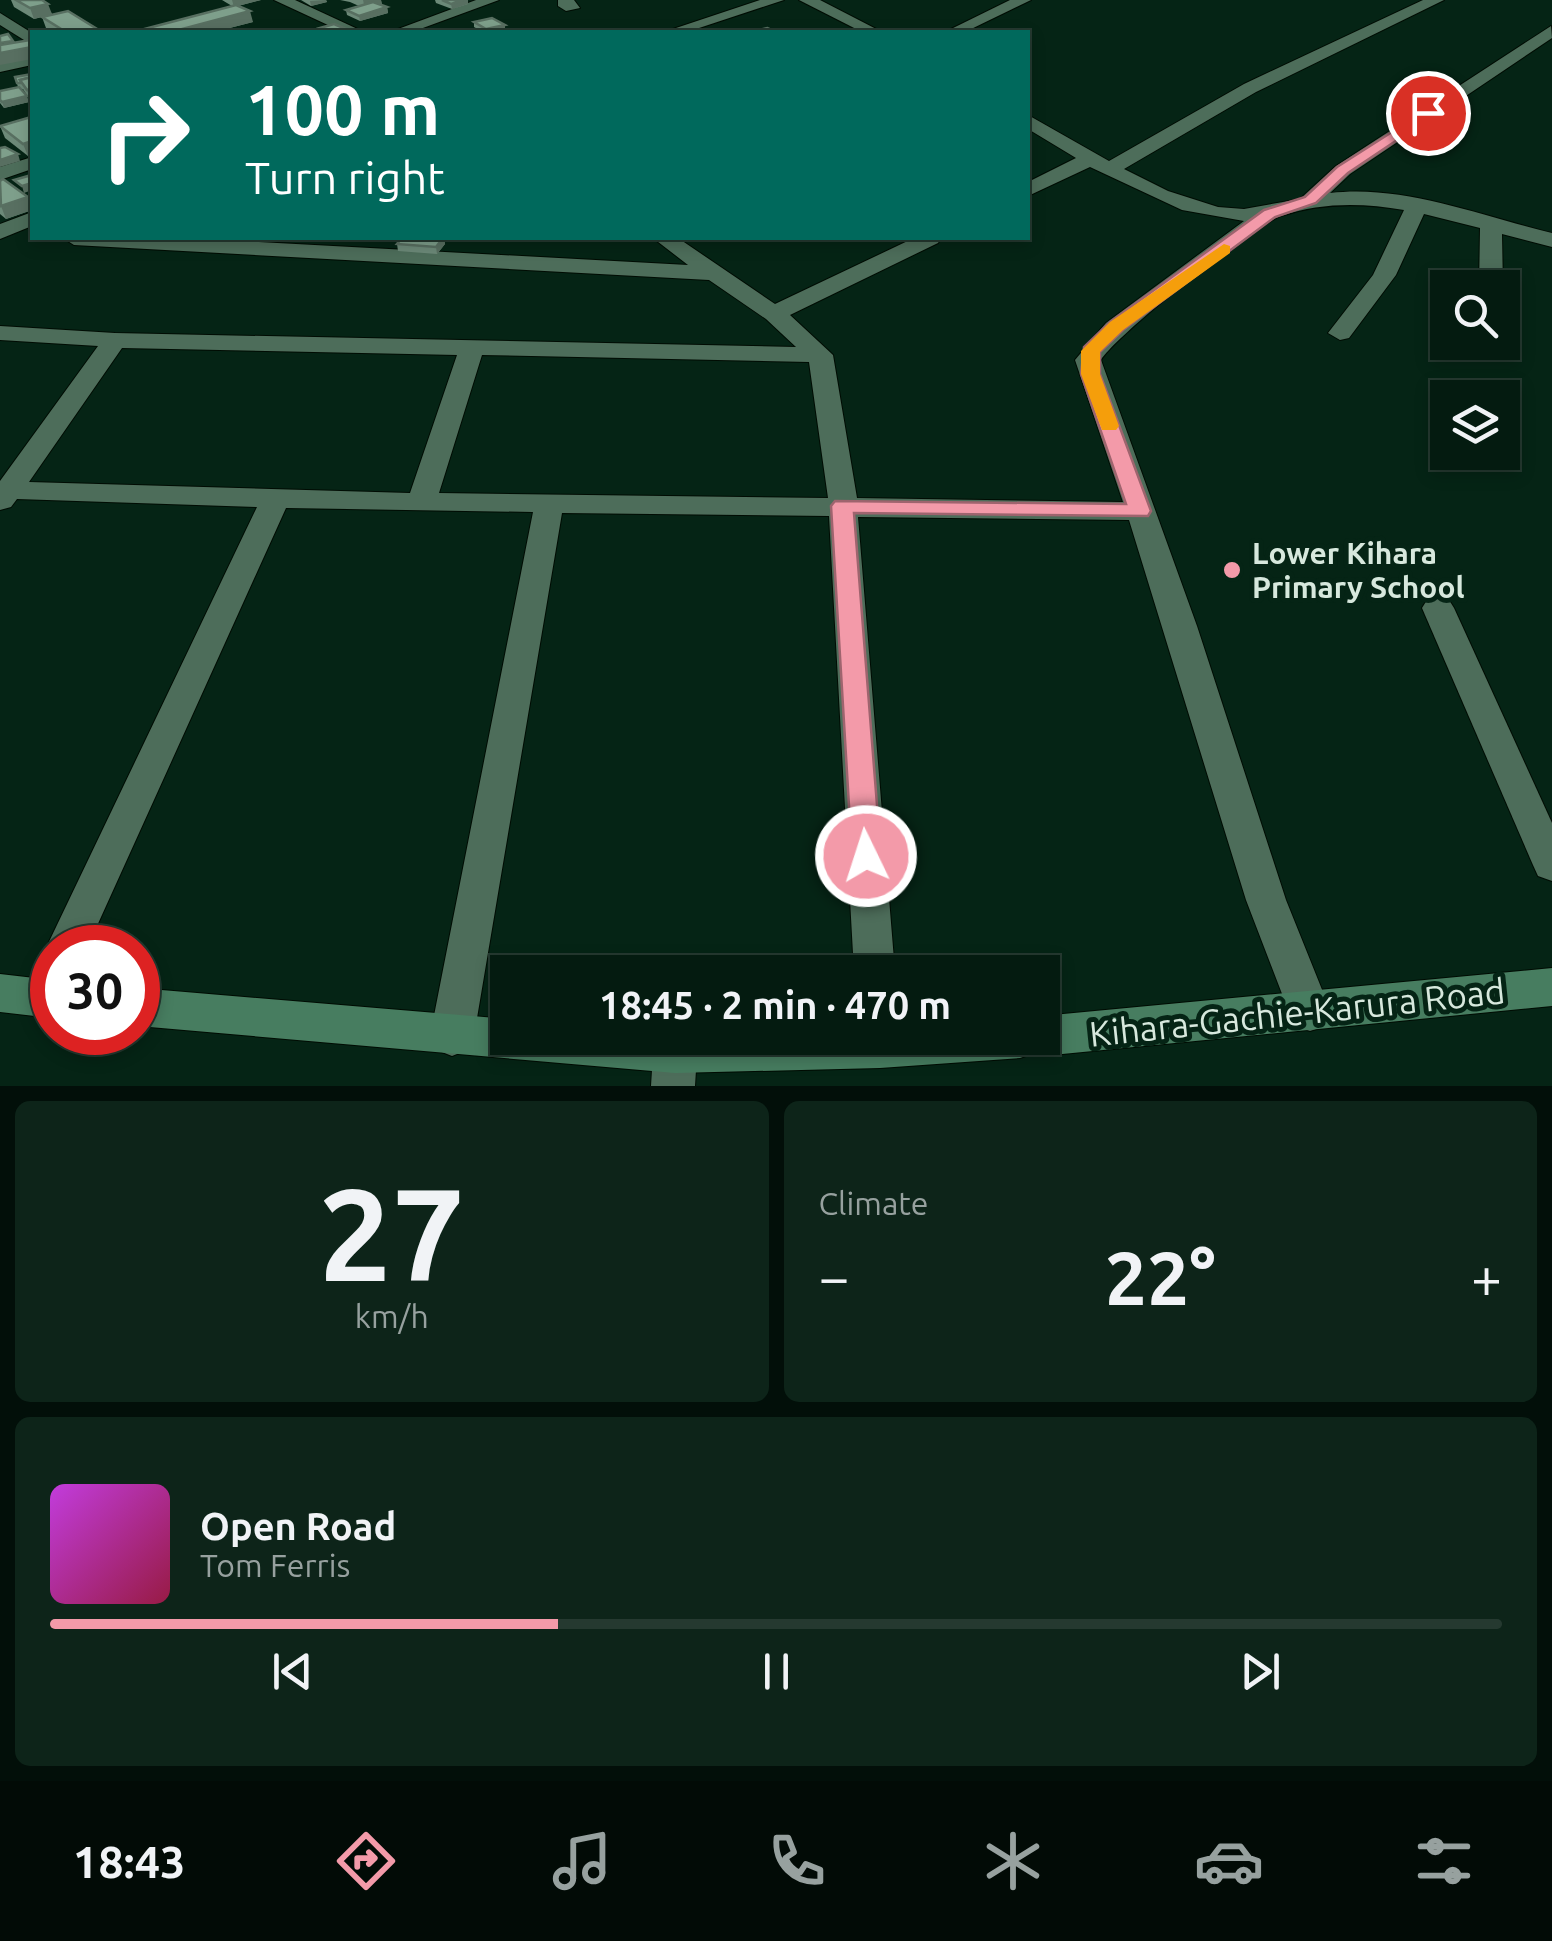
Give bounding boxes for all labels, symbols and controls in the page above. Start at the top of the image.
icon: right [80,70,210,200]
text: 100 m [245,70,440,148]
pin [1386,71,1471,156]
icon: arrive [1401,86,1456,141]
text: Turn right [245,152,445,203]
map controls [1430,270,1520,470]
button: search [1430,270,1520,360]
button: layers [1430,380,1520,470]
place label: Lower Kihara Primary School [1252,536,1465,604]
marker: Lower Kihara Primary School [1221,559,1243,581]
position arrow [814,804,918,908]
speed limit sign: 30 [30,925,160,1055]
street label: Kihara-Gachie-Karura Road [1087,970,1507,1054]
text: 18:45 · 2 min · 470 m [599,984,951,1026]
text: 27 [318,1160,465,1306]
text: Climate [819,1185,929,1221]
text: 22° [1105,1235,1216,1319]
text: − [819,1246,850,1307]
text: + [1471,1246,1502,1307]
text: km/h [355,1298,429,1334]
text: Open Road [200,1505,396,1547]
text: Tom Ferris [200,1547,350,1583]
icon: previous [265,1644,320,1699]
icon: pause [749,1644,804,1699]
icon: next [1233,1644,1288,1699]
icon: directions [331,1826,401,1896]
icon: music [547,1826,617,1896]
icon: phone [762,1826,832,1896]
icon: climate [978,1826,1048,1896]
icon: car [1194,1826,1264,1896]
icon: filters [1409,1826,1479,1896]
text: 18:43 [73,1836,185,1887]

